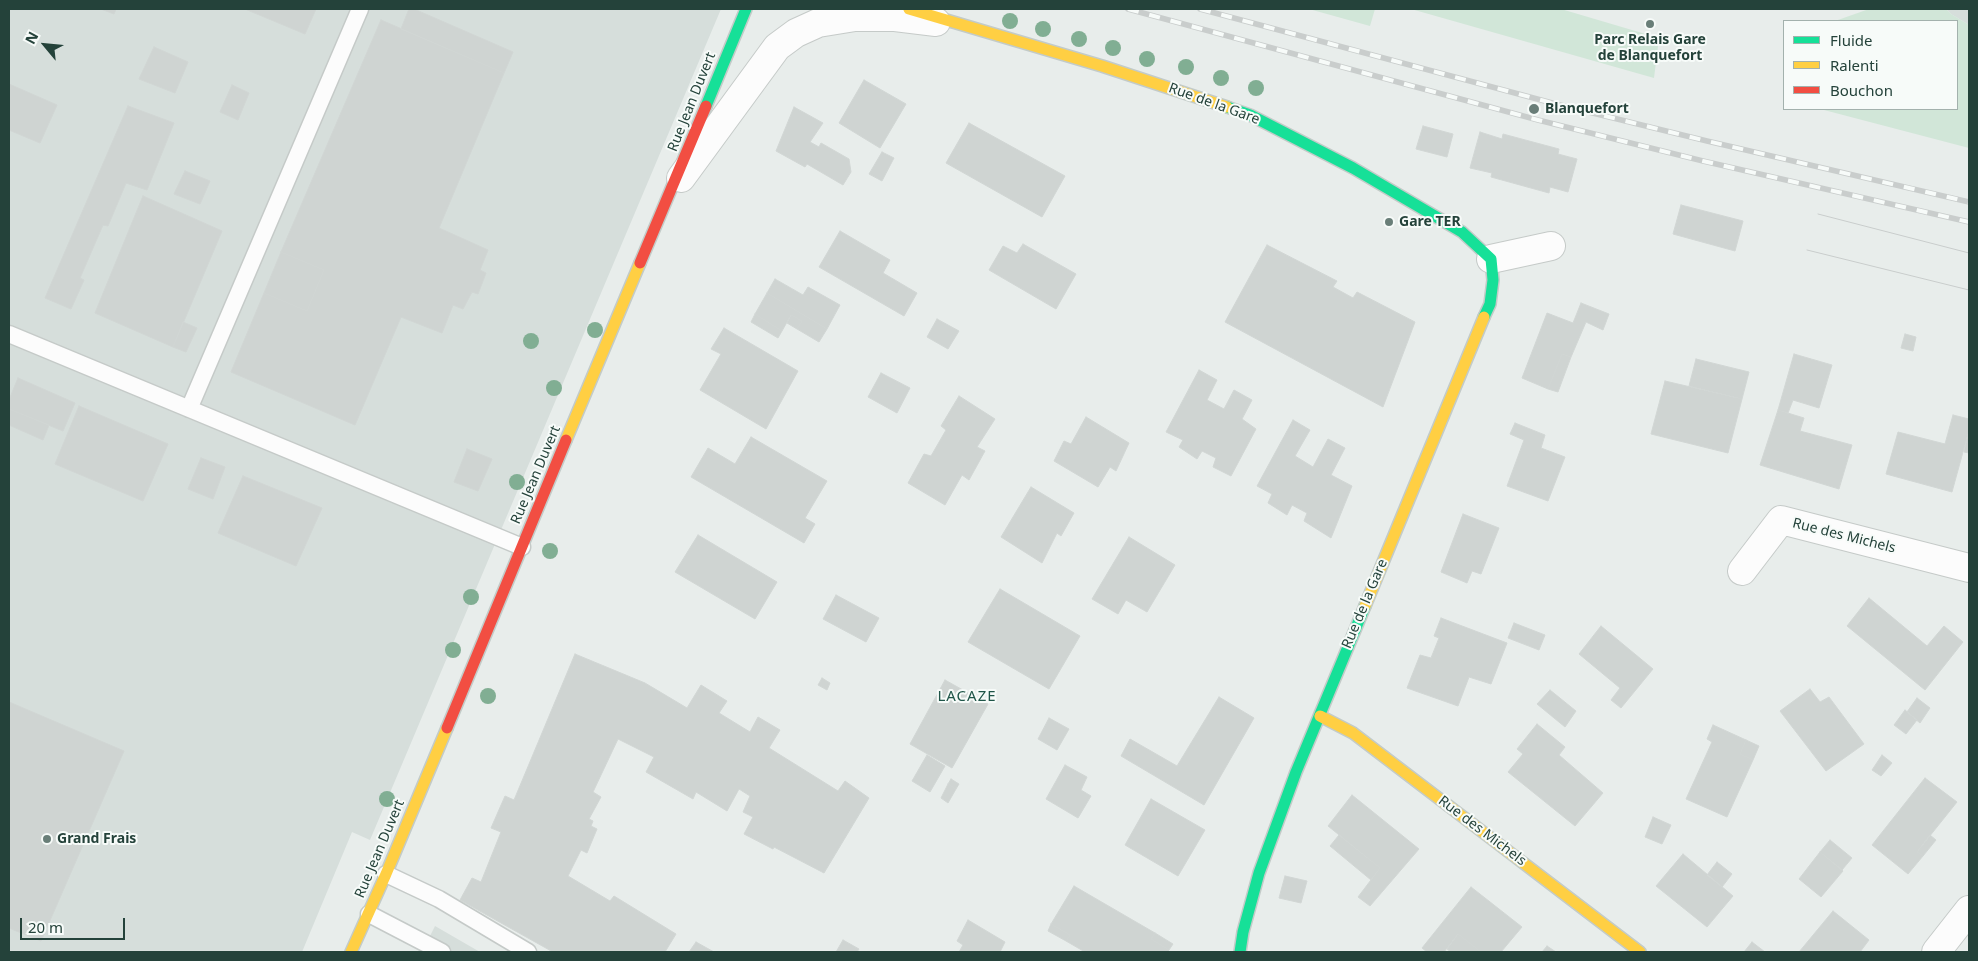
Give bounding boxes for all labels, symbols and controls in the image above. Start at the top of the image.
marker: Parc Relais Gare de Blanquefort [1644,18,1656,30]
north arrow [20,20,70,70]
legend [1783,20,1958,110]
text: N [20,28,42,47]
text: Fluide [1830,30,1872,50]
place label: Parc Relais Gare de Blanquefort [1594,32,1706,64]
street label: Rue Jean Duvert [664,50,720,154]
text: Ralenti [1830,55,1879,75]
street label: Rue de la Gare [1166,80,1262,128]
text: Bouchon [1830,80,1893,100]
place label: Blanquefort [1545,101,1629,117]
marker: Blanquefort [1527,102,1541,116]
place label: Gare TER [1399,214,1461,230]
marker: Gare TER [1383,216,1395,228]
street label: Rue Jean Duvert [508,423,564,527]
street label: Rue des Michels [1791,515,1897,557]
street label: Rue de la Gare [1339,557,1391,651]
district label: LACAZE [937,688,997,706]
street label: Rue des Michels [1435,793,1529,869]
street label: Rue Jean Duvert [352,797,408,901]
place label: Grand Frais [57,831,136,847]
marker: Grand Frais [41,833,53,845]
scale bar [22,908,128,940]
text: 20 m [28,917,63,937]

